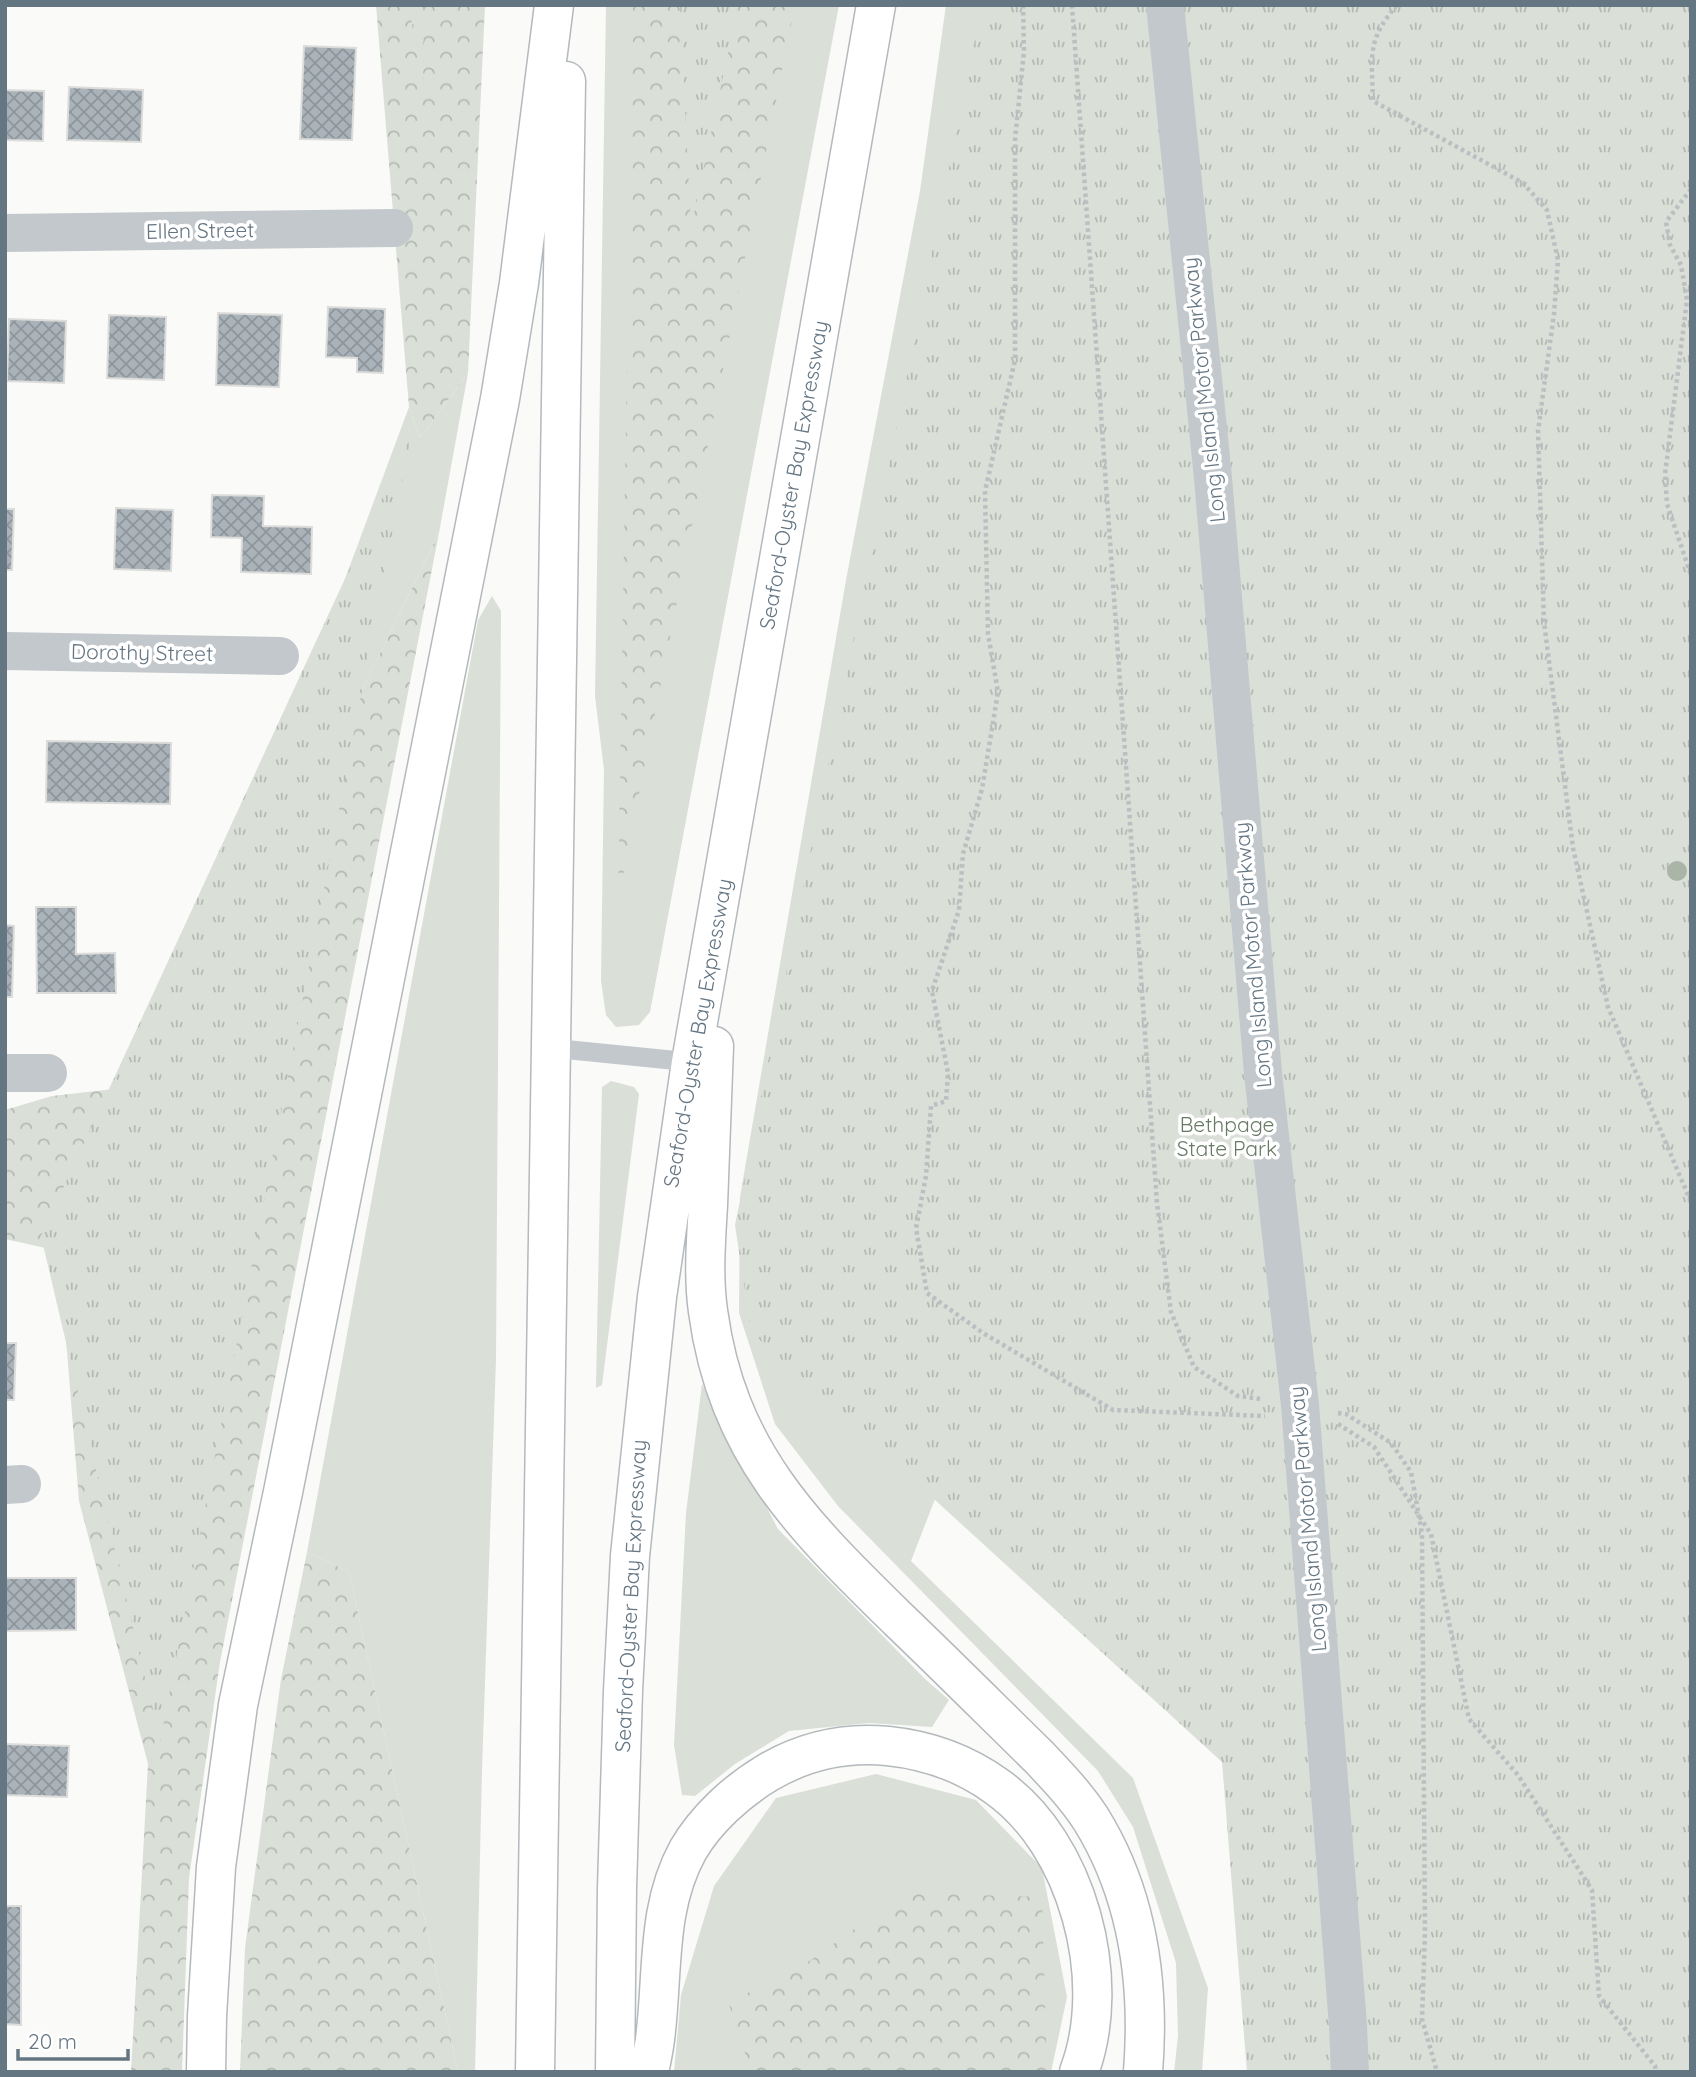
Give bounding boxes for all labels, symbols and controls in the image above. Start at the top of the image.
street label: Ellen Street [146,216,254,244]
street label: Long Island Motor Parkway [1176,256,1230,524]
street label: Seaford-Oyster Bay Expressway [753,318,833,631]
street label: Dorothy Street [71,638,213,666]
street label: Long Island Motor Parkway [1227,821,1277,1089]
street label: Seaford-Oyster Bay Expressway [657,876,737,1189]
park label: Bethpage State Park [1177,1111,1277,1161]
street label: Long Island Motor Parkway [1282,1385,1332,1653]
street label: Seaford-Oyster Bay Expressway [609,1439,651,1753]
scale bar [18,2018,128,2062]
text: 20 m [28,2028,77,2054]

